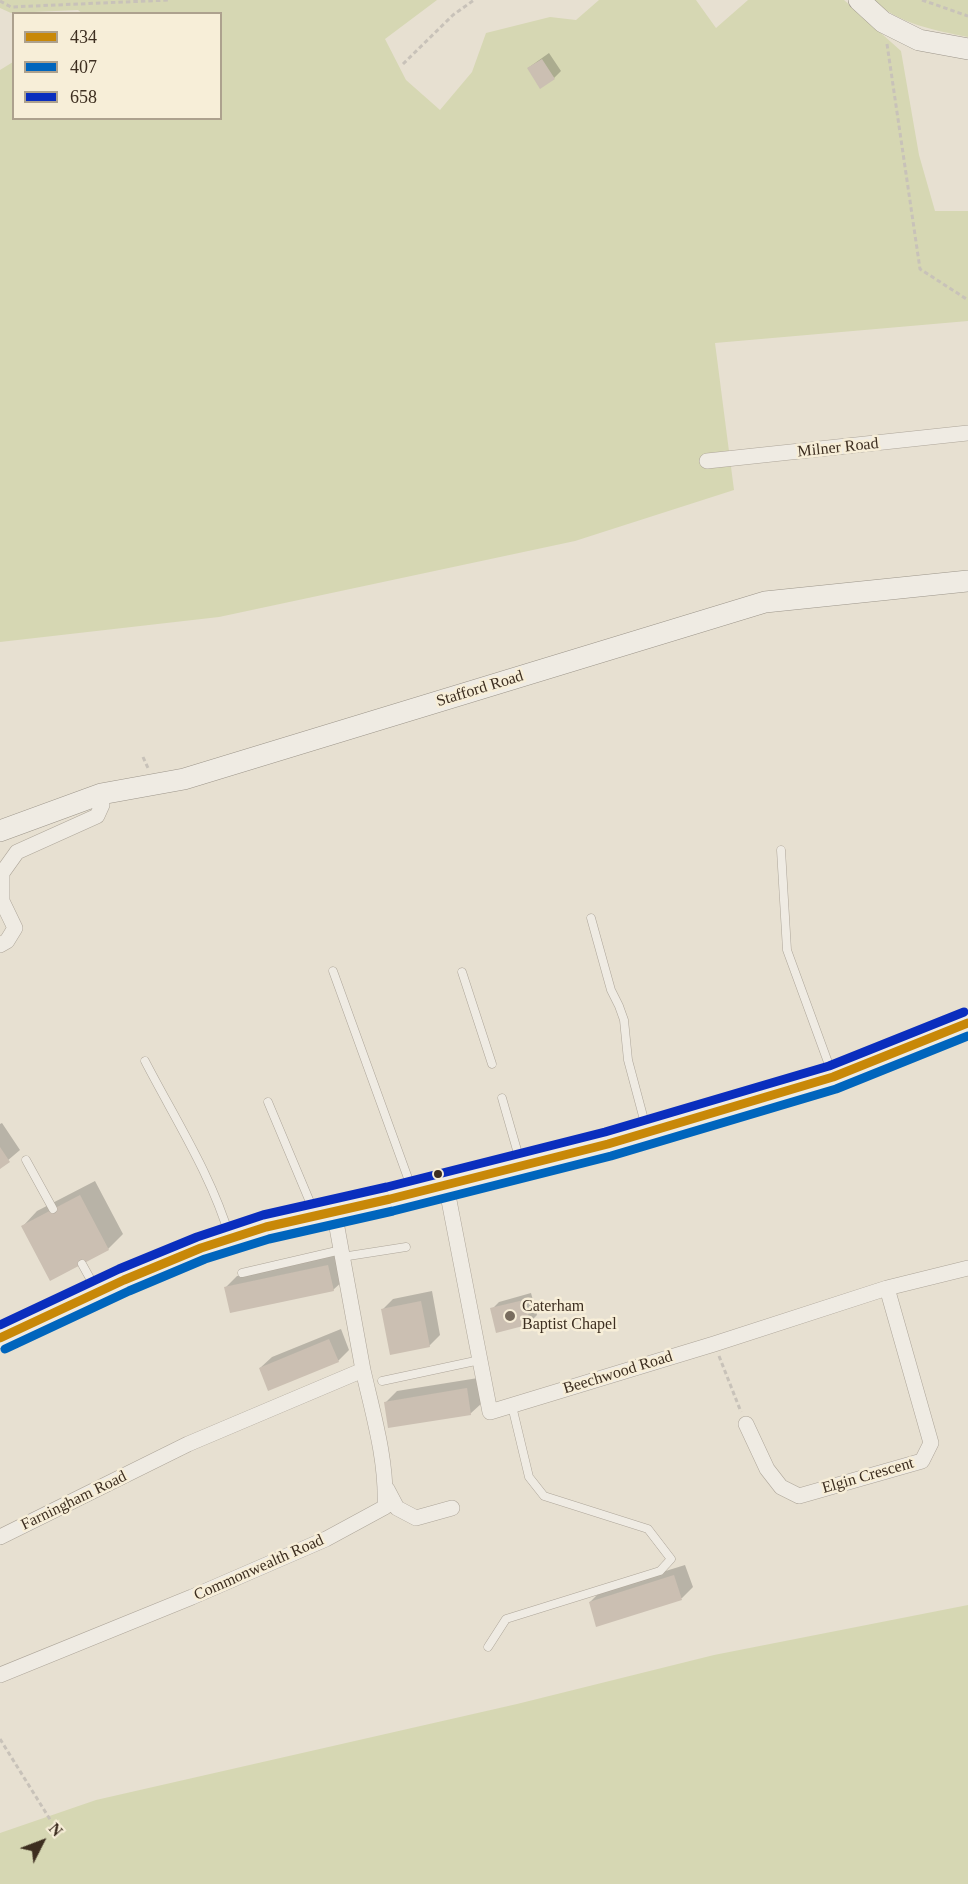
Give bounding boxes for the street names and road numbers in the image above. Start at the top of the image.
street label: Milner Road [797,434,879,462]
street label: Stafford Road [434,667,526,711]
street label: Beechwood Road [561,1347,675,1399]
street label: Elgin Crescent [820,1454,916,1498]
street label: Farningham Road [18,1467,130,1535]
street label: Commonwealth Road [191,1531,327,1605]

